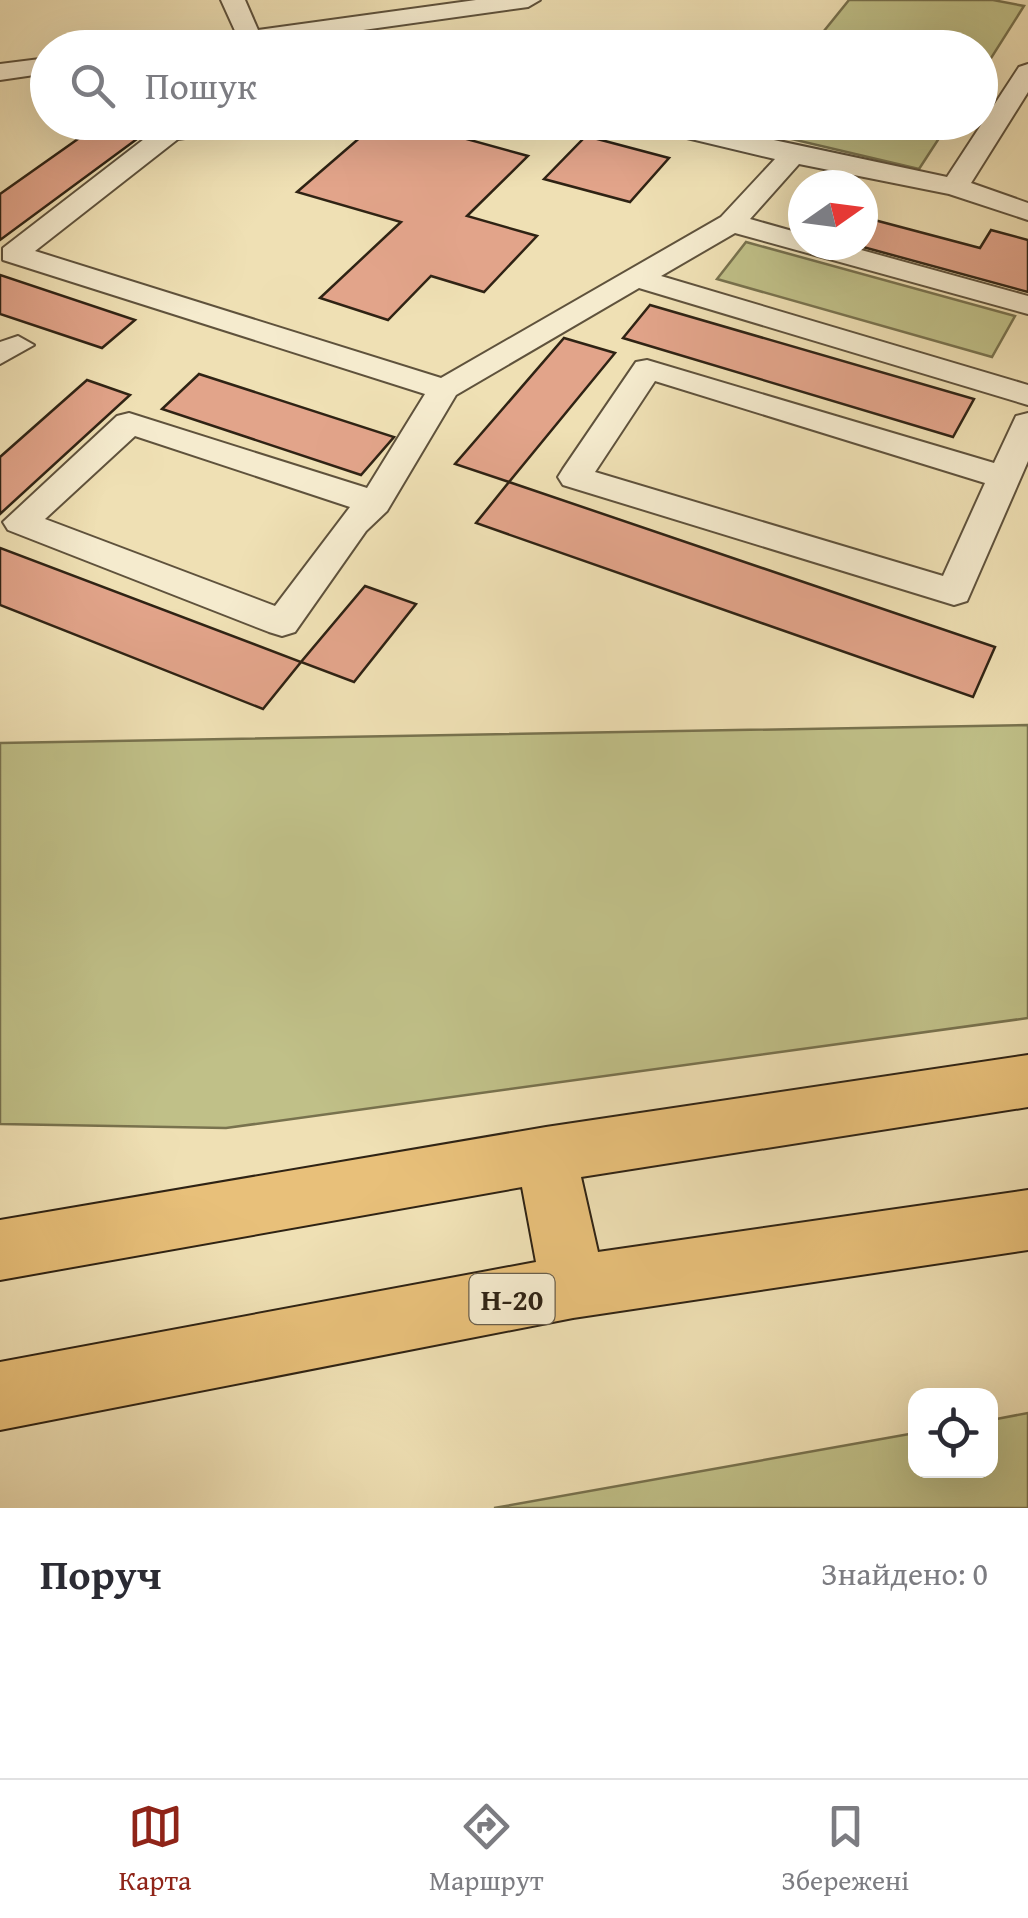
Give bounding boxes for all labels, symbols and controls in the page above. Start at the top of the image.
search box [30,30,998,140]
text: Пошук [145,57,257,113]
icon: search [65,58,120,113]
north arrow [788,170,878,260]
road number: Н-20 [470,1274,554,1324]
map controls [908,1388,998,1478]
button: locate [908,1388,998,1478]
text: Поруч [40,1543,161,1604]
text: Знайдено: 0 [821,1550,988,1597]
tab: Карта [119,1799,191,1900]
tab: Маршрут [429,1799,544,1900]
tab: Збережені [781,1799,909,1900]

